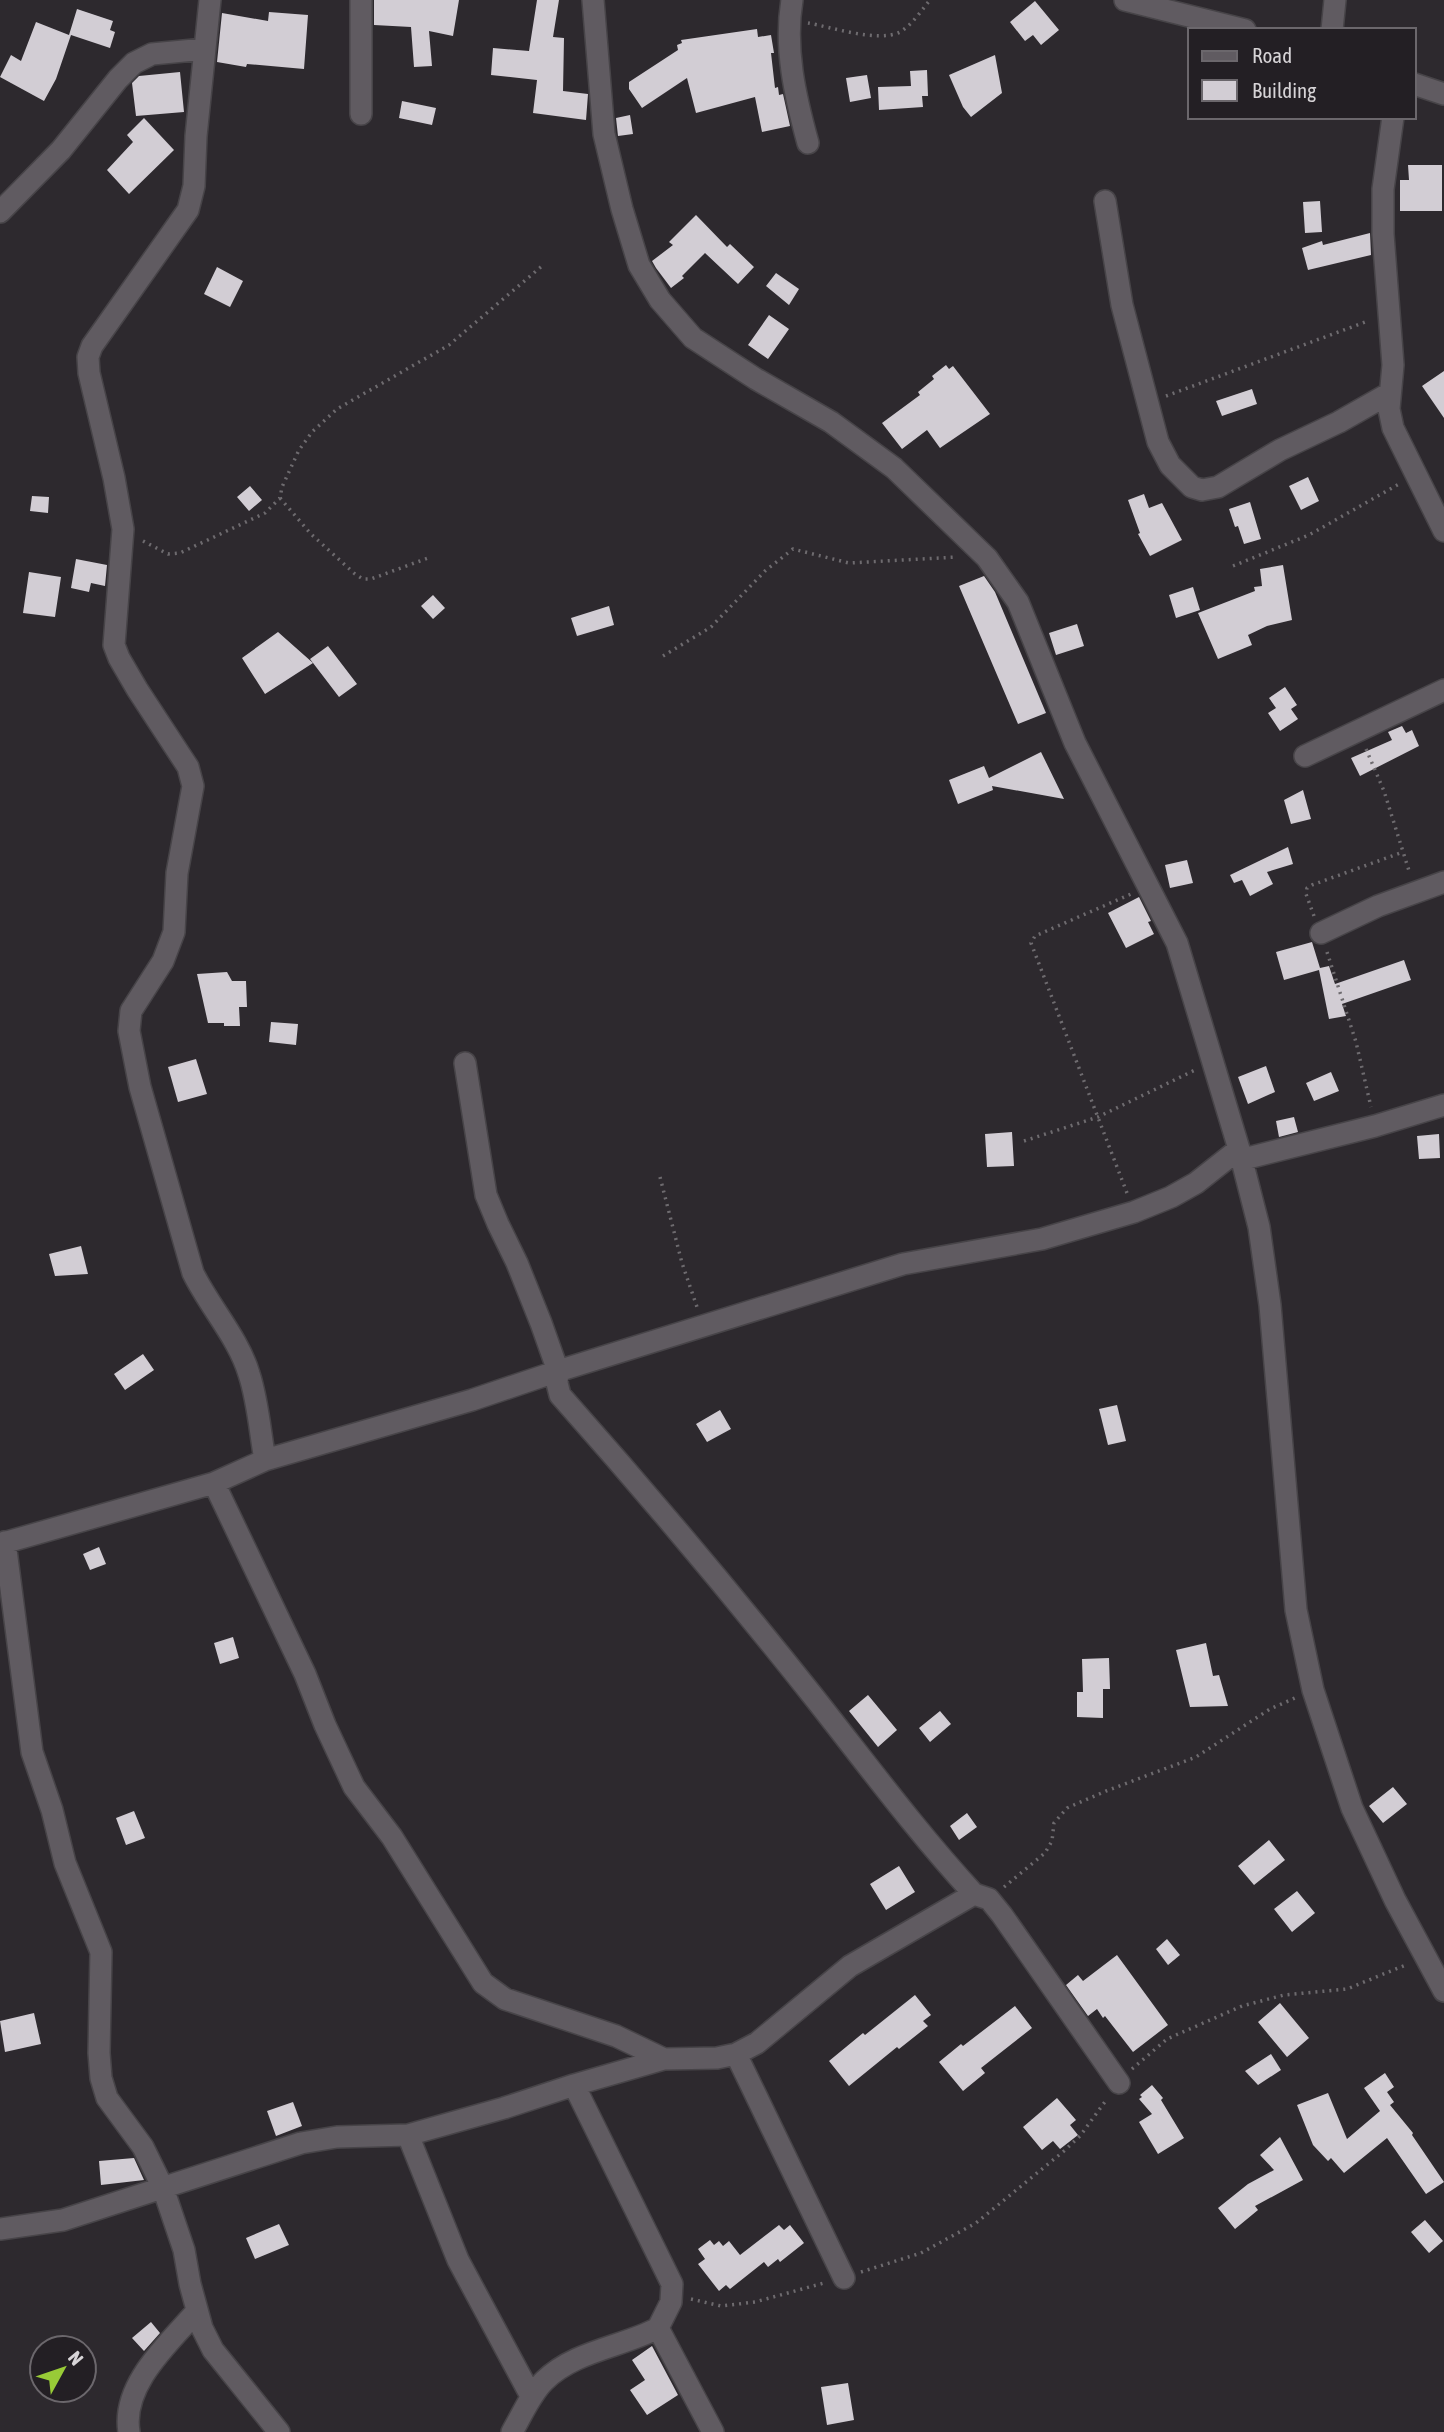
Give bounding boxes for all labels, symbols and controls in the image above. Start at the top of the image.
legend [1188,28,1416,119]
text: Road [1252,43,1292,67]
text: Building [1252,78,1316,102]
north arrow [28,2334,98,2404]
text: N [64,2347,88,2369]

